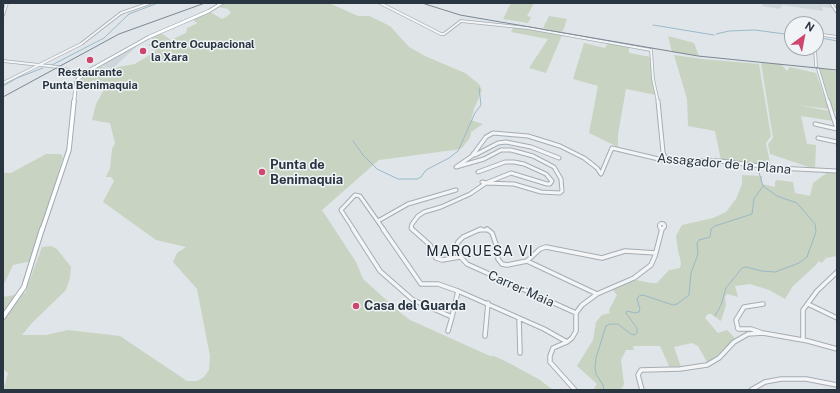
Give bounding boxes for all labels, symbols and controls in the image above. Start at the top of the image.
north arrow [784,16,824,56]
text: N [803,19,817,34]
place label: Centre Ocupacional la Xara [151,38,255,64]
marker: Centre Ocupacional la Xara [138,46,148,56]
marker: Restaurante Punta Benimaquia [85,55,95,65]
place label: Restaurante Punta Benimaquia [42,66,138,92]
street label: Assagador de la Plana [656,150,792,178]
place label: Punta de Benimaquia [270,157,343,188]
marker: Punta de Benimaquia [257,167,267,177]
district label: MARQUESA VI [426,244,534,260]
street label: Carrer Maia [485,267,557,311]
place label: Casa del Guarda [364,298,466,314]
marker: Casa del Guarda [351,301,361,311]

